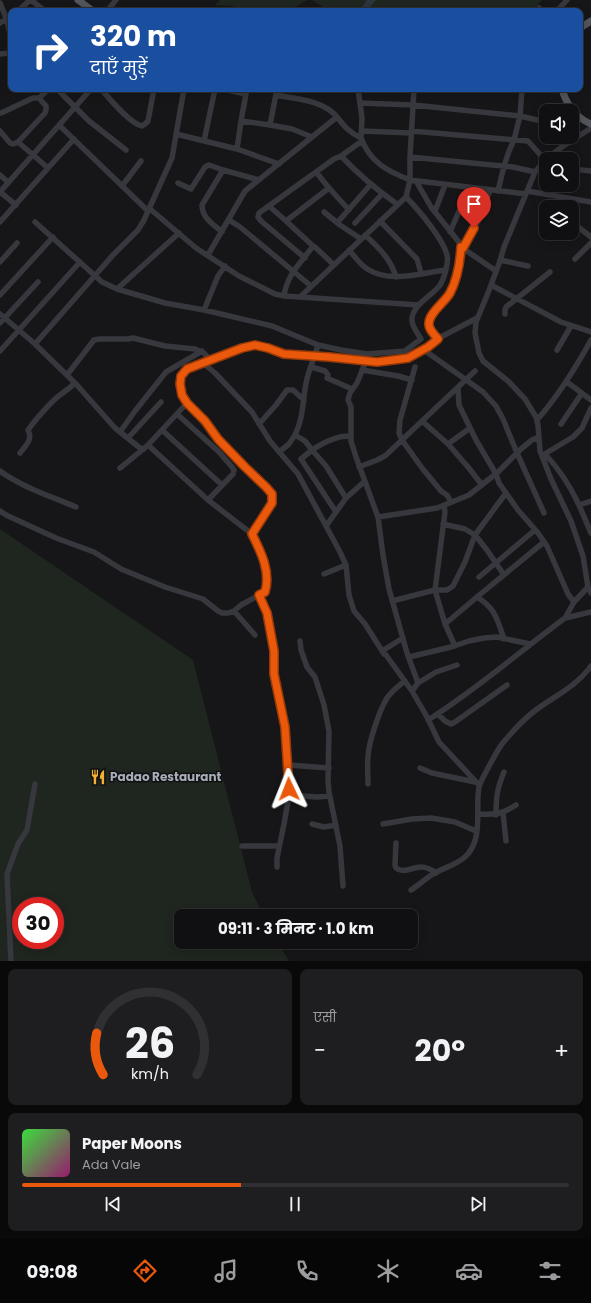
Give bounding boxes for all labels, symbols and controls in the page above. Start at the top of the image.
text: 320 m [90,17,177,56]
icon: right [24,24,76,76]
text: दाएँ मुड़ें [90,55,147,80]
map controls [539,104,579,240]
button: sound [539,104,579,144]
button: search [539,152,579,192]
pin [457,187,491,228]
icon: arrive [463,193,485,215]
button: layers [539,200,579,240]
restaurant icon: Padao Restaurant [89,768,107,786]
place label: Padao Restaurant [110,768,222,785]
position arrow [268,768,310,810]
speed limit sign: 30 [12,897,64,949]
text: 09:11 · 3 मिनट · 1.0 km [218,918,374,939]
text: एसी [314,1008,336,1027]
text: 26 [125,1014,175,1073]
text: 20° [415,1029,465,1072]
text: − [314,1035,326,1066]
text: + [554,1035,569,1066]
text: km/h [131,1064,169,1084]
text: Paper Moons [82,1133,182,1154]
text: Ada Vale [82,1155,141,1174]
icon: previous [102,1193,124,1215]
icon: pause [284,1193,306,1215]
icon: next [467,1193,489,1215]
icon: directions [131,1257,159,1285]
icon: music [212,1257,240,1285]
icon: phone [293,1257,321,1285]
icon: climate [374,1257,402,1285]
icon: car [455,1257,483,1285]
icon: filters [536,1257,564,1285]
text: 09:08 [27,1259,78,1284]

